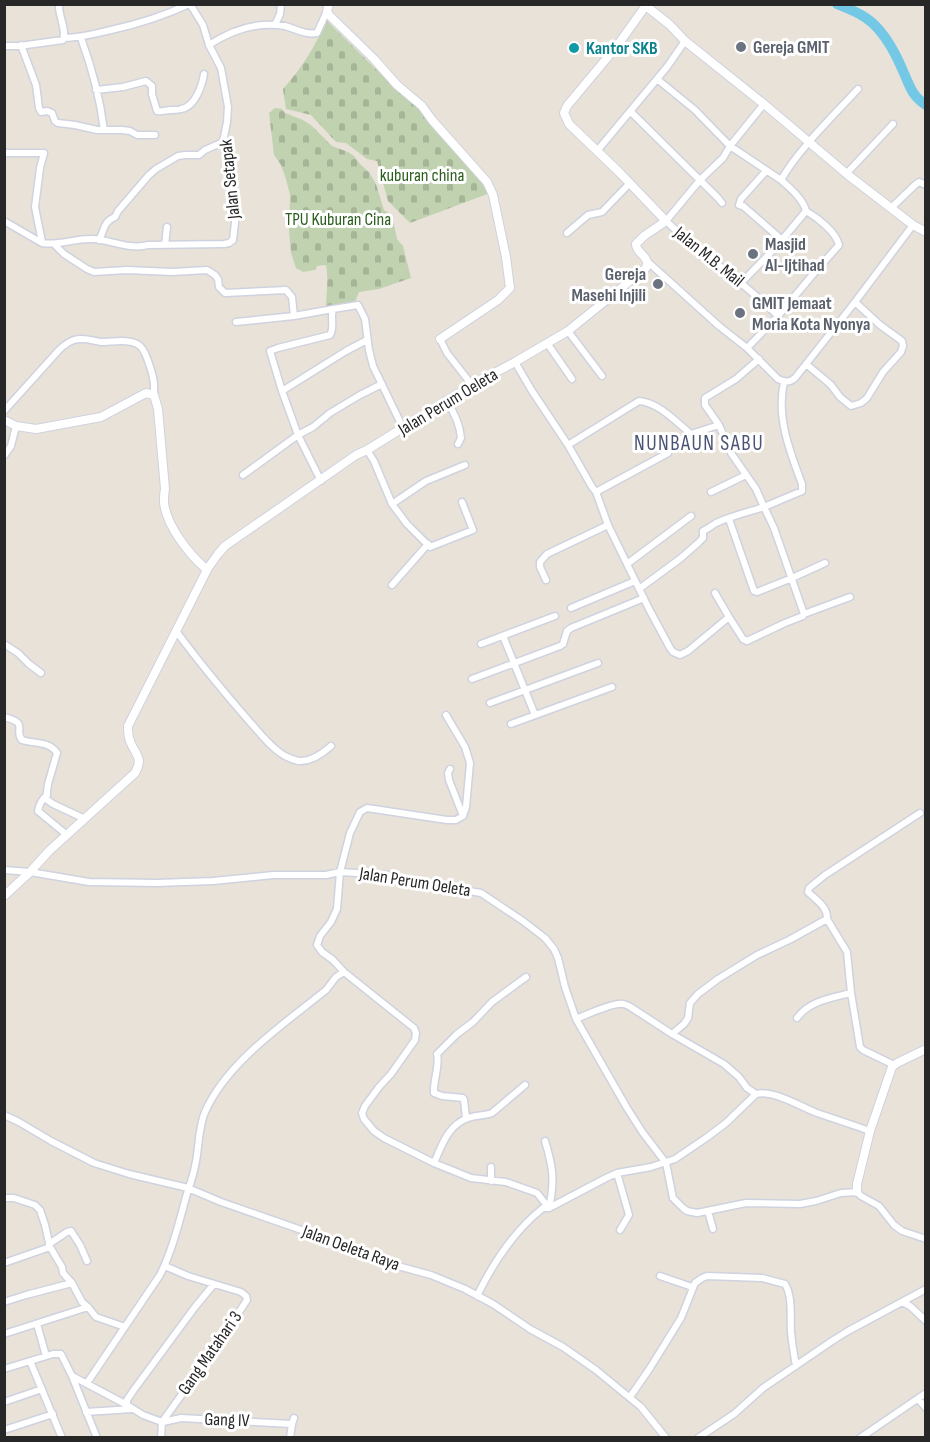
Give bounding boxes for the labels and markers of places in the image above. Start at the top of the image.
place label: Gereja GMIT [753,37,830,58]
place label: Kantor SKB [586,38,658,59]
marker: Gereja GMIT [734,40,748,54]
marker: Kantor SKB [567,41,581,55]
place label: Masjid Al-Ijtihad [764,234,825,276]
marker: Masjid Al-Ijtihad [746,247,760,261]
place label: Gereja Masehi Injili [571,264,646,306]
marker: Gereja Masehi Injili [651,277,665,291]
place label: GMIT Jemaat Moria Kota Nyonya [752,293,870,335]
marker: GMIT Jemaat Moria Kota Nyonya [733,306,747,320]

